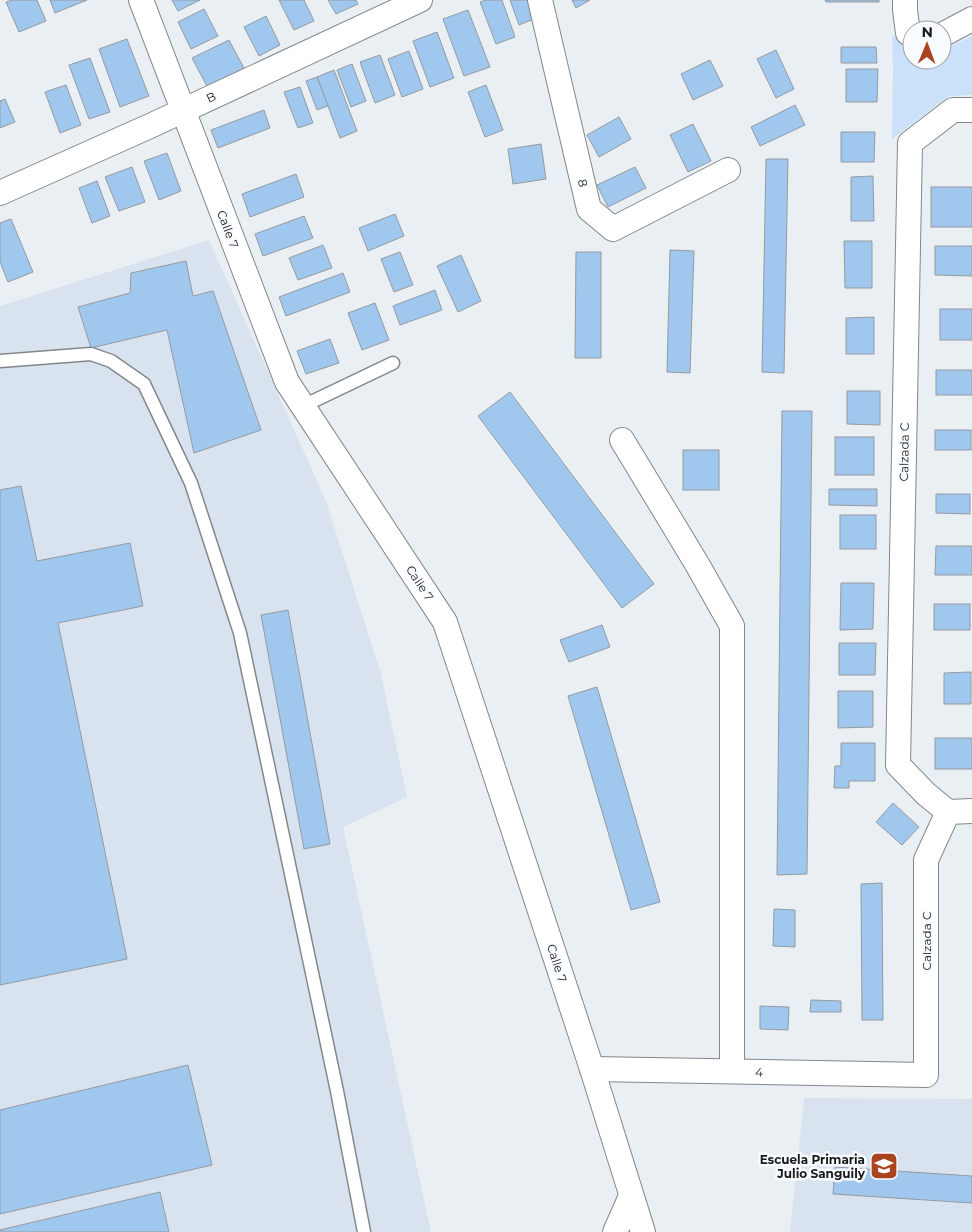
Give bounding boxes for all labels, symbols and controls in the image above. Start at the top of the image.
north arrow [902,20,952,70]
text: N [921,23,933,41]
street label: B [204,88,218,106]
street label: 8 [575,178,591,189]
street label: Calle 7 [214,208,242,250]
street label: Calzada C [896,422,912,482]
street label: Calle 7 [403,562,437,604]
street label: Calzada C [919,911,934,970]
street label: Calle 7 [544,942,570,984]
street label: 4 [755,1064,763,1080]
school or university icon: Escuela Primaria Julio Sanguily [869,1151,899,1181]
place label: Escuela Primaria Julio Sanguily [760,1152,866,1181]

